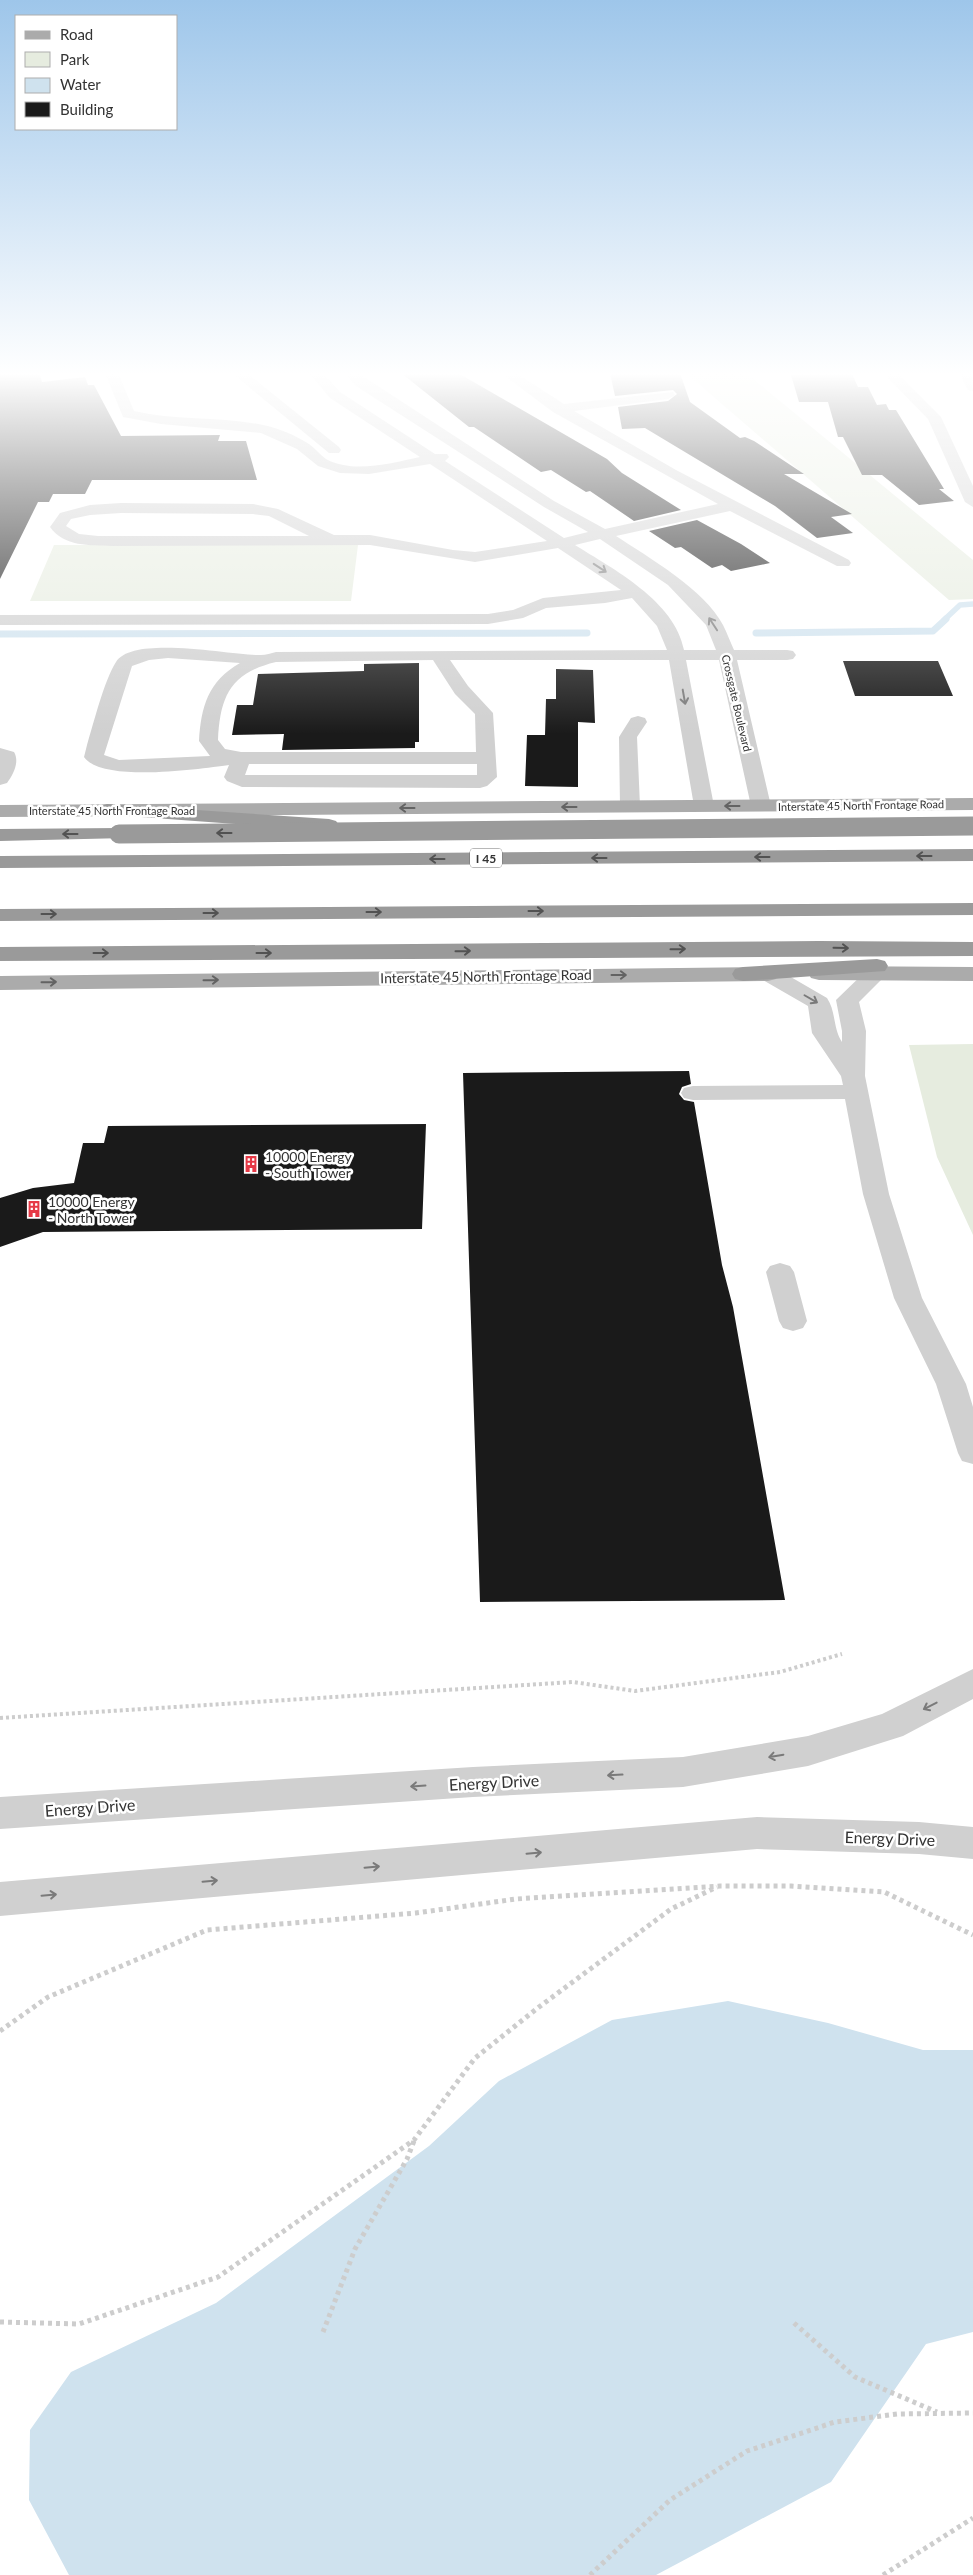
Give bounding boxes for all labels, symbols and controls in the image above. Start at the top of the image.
legend [15,15,178,130]
text: Road [60,25,93,43]
text: Park [60,50,90,68]
text: Water [60,75,101,93]
text: Building [60,100,113,118]
one-way arrow [593,562,607,573]
one-way arrow [707,617,718,631]
street label: Crossgate Boulevard [720,653,754,753]
one-way arrow [680,689,690,705]
street label: Interstate 45 North Frontage Road [778,797,944,813]
one-way arrow [724,801,740,811]
one-way arrow [562,802,578,812]
one-way arrow [399,803,416,813]
street label: Interstate 45 North Frontage Road [29,804,195,817]
one-way arrow [217,828,233,838]
one-way arrow [62,829,78,839]
road number: I 45 [470,848,502,868]
one-way arrow [917,851,933,860]
one-way arrow [754,852,770,862]
one-way arrow [592,853,608,863]
one-way arrow [429,854,446,864]
one-way arrow [528,906,544,916]
one-way arrow [365,907,381,917]
one-way arrow [203,909,219,918]
one-way arrow [40,910,56,919]
one-way arrow [832,943,849,953]
one-way arrow [670,944,686,954]
one-way arrow [455,946,471,956]
one-way arrow [92,948,109,958]
one-way arrow [255,948,271,958]
street label: Interstate 45 North Frontage Road [380,966,592,986]
one-way arrow [610,970,626,980]
one-way arrow [202,975,219,985]
one-way arrow [40,977,56,987]
one-way arrow [804,994,818,1004]
place label: 10000 Energy - South Tower [265,1148,352,1181]
building icon: 10000 Energy - South Tower [241,1154,261,1174]
place label: 10000 Energy - North Tower [48,1193,135,1226]
building icon: 10000 Energy - North Tower [24,1199,44,1219]
one-way arrow [923,1702,938,1711]
one-way arrow [769,1752,785,1762]
street label: Energy Drive [448,1770,540,1794]
one-way arrow [607,1771,623,1780]
one-way arrow [410,1781,426,1790]
street label: Energy Drive [44,1794,136,1820]
street label: Energy Drive [844,1827,936,1849]
one-way arrow [526,1848,542,1858]
one-way arrow [364,1862,380,1872]
one-way arrow [202,1876,218,1886]
one-way arrow [40,1890,56,1900]

